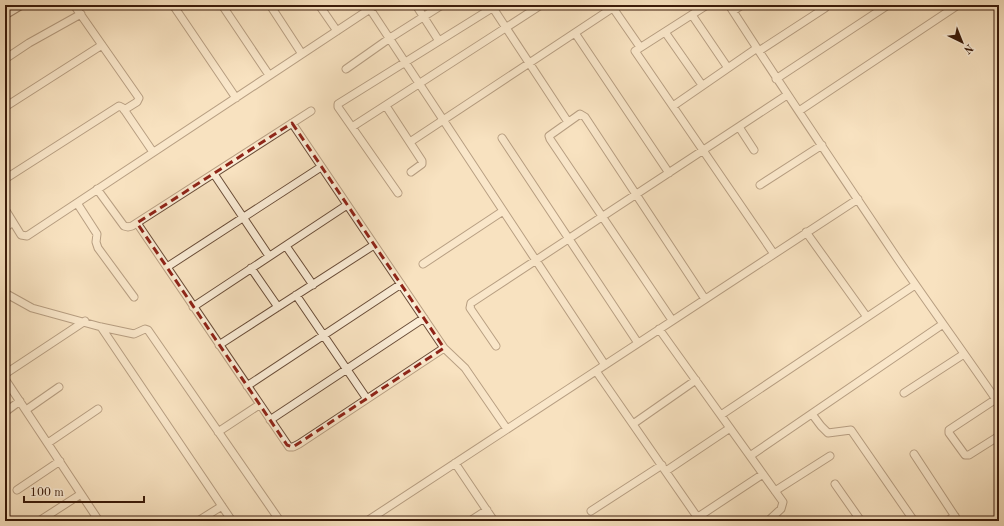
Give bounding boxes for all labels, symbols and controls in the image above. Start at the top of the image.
north arrow [942,22,982,62]
text: N [961,41,975,56]
scale bar [24,478,144,504]
text: 100 m [30,487,64,499]

